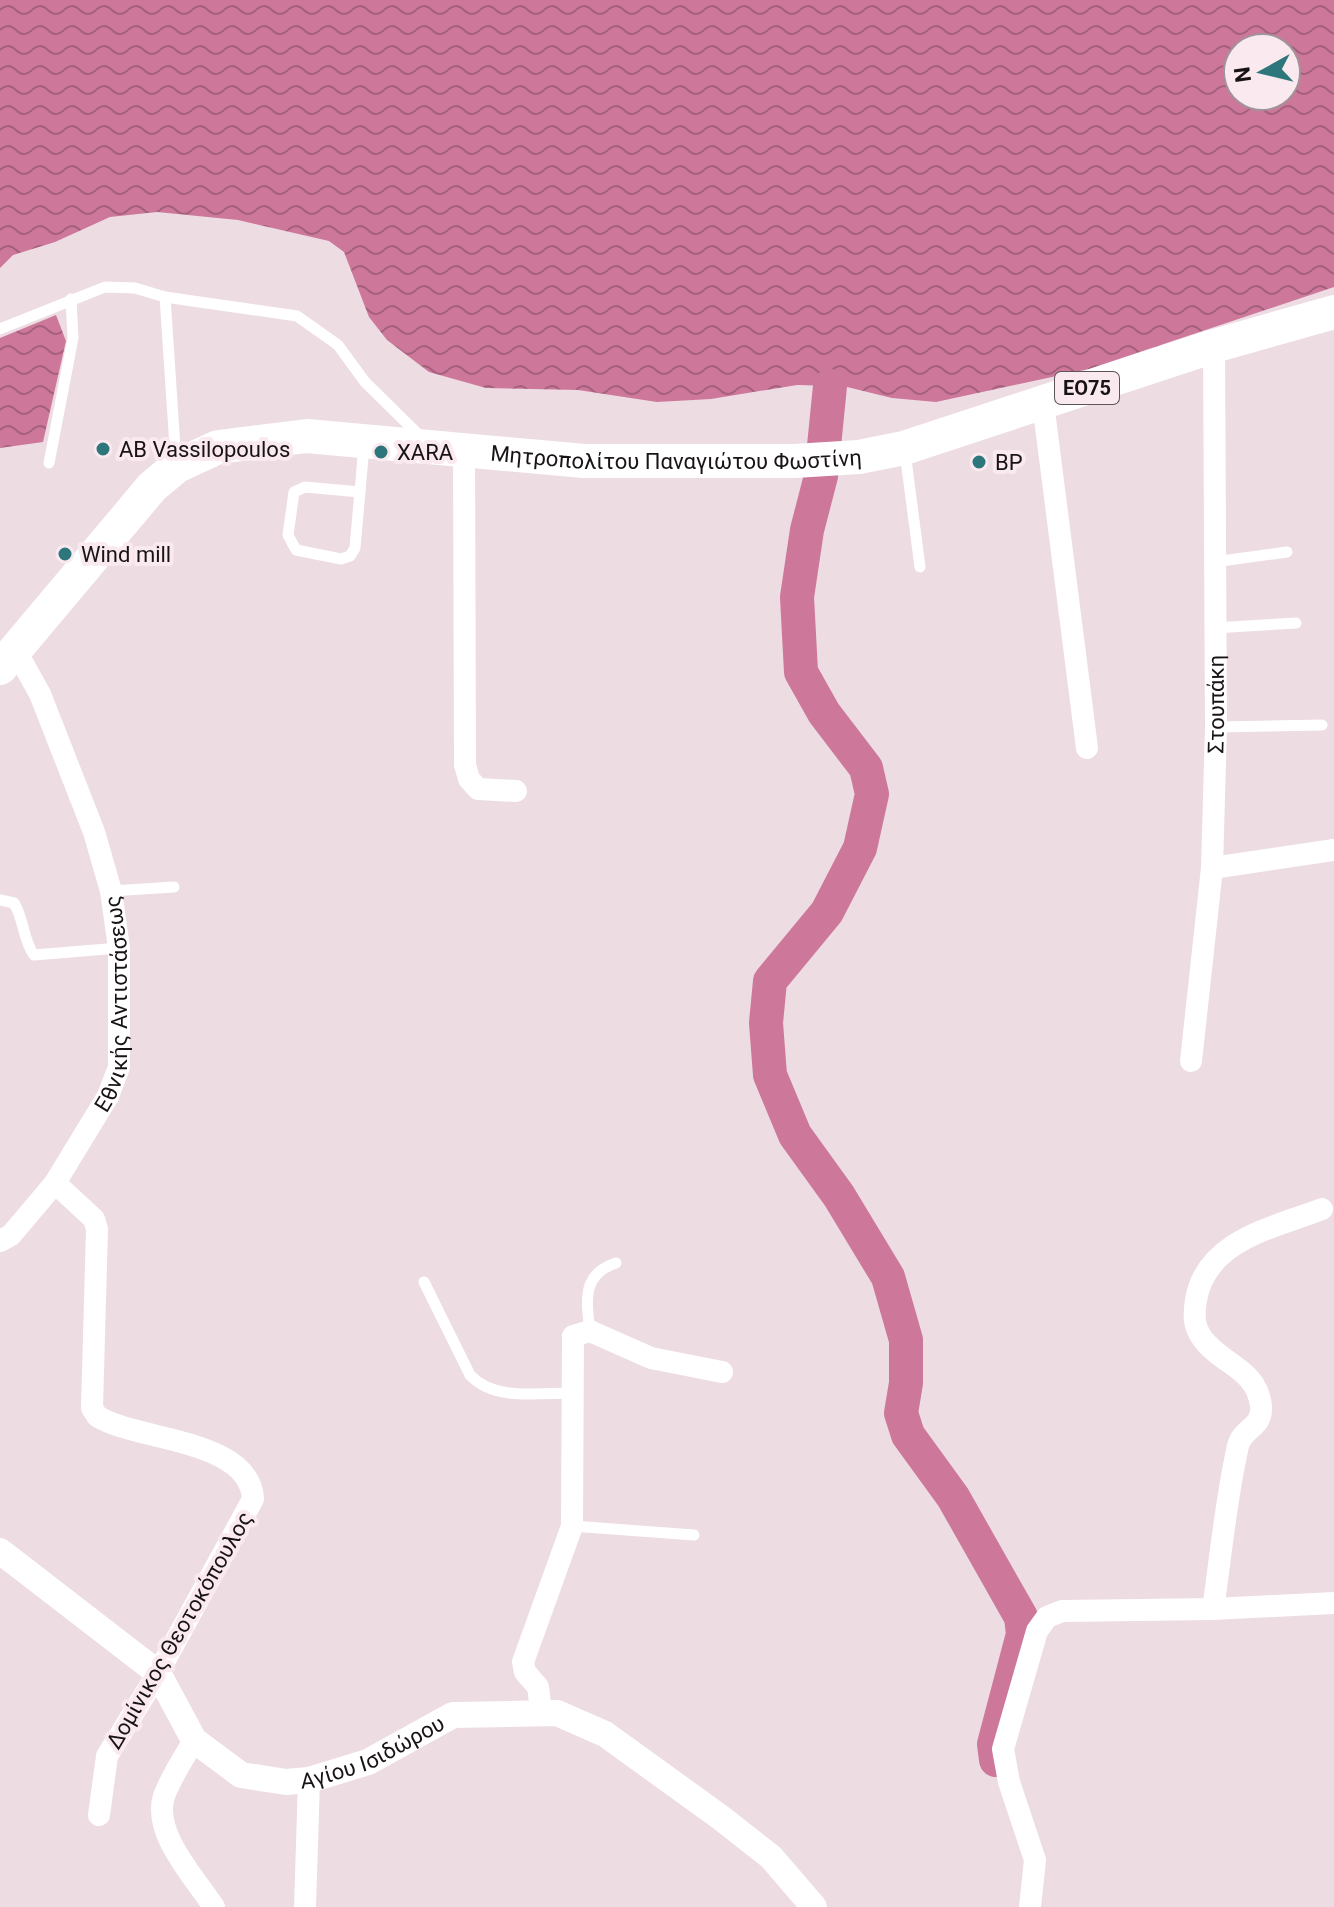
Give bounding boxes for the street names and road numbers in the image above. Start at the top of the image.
road number: ΕΟ75 [1055,372,1119,404]
street label: Μητροπολίτου Παναγιώτου Φωστίνη [489,441,862,474]
street label: Στουπάκη [1203,655,1229,754]
street label: Εθνικής Αντιστάσεως [90,894,132,1116]
street label: Δομίνικος Θεοτοκόπουλος [101,1507,258,1753]
street label: Αγίου Ισιδώρου [299,1710,449,1794]

